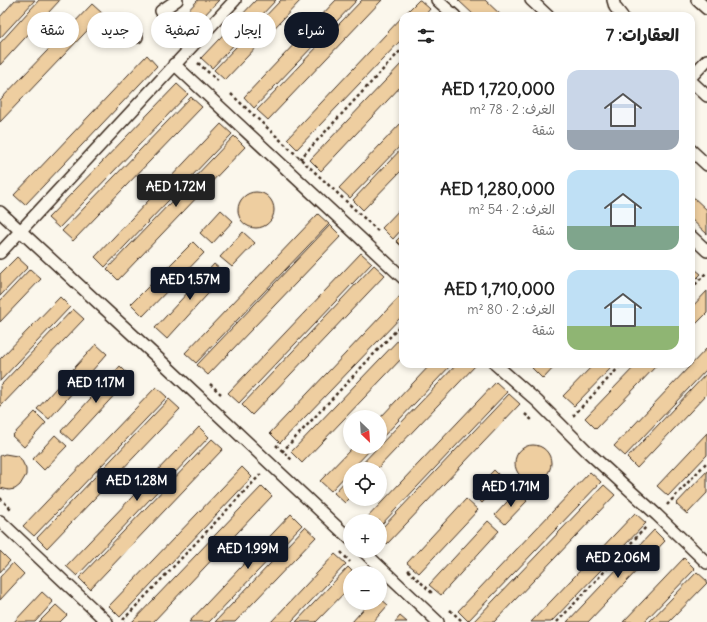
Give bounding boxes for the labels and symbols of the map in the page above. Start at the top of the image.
pin: AED 1.72M [130,174,222,208]
pin: AED 1.57M [144,267,236,301]
pin: AED 1.17M [50,370,142,404]
north arrow [343,410,387,454]
pin: AED 1.28M [91,468,183,502]
pin: AED 1.71M [465,474,557,508]
pin: AED 1.99M [202,536,294,570]
pin: AED 2.06M [572,545,664,579]

